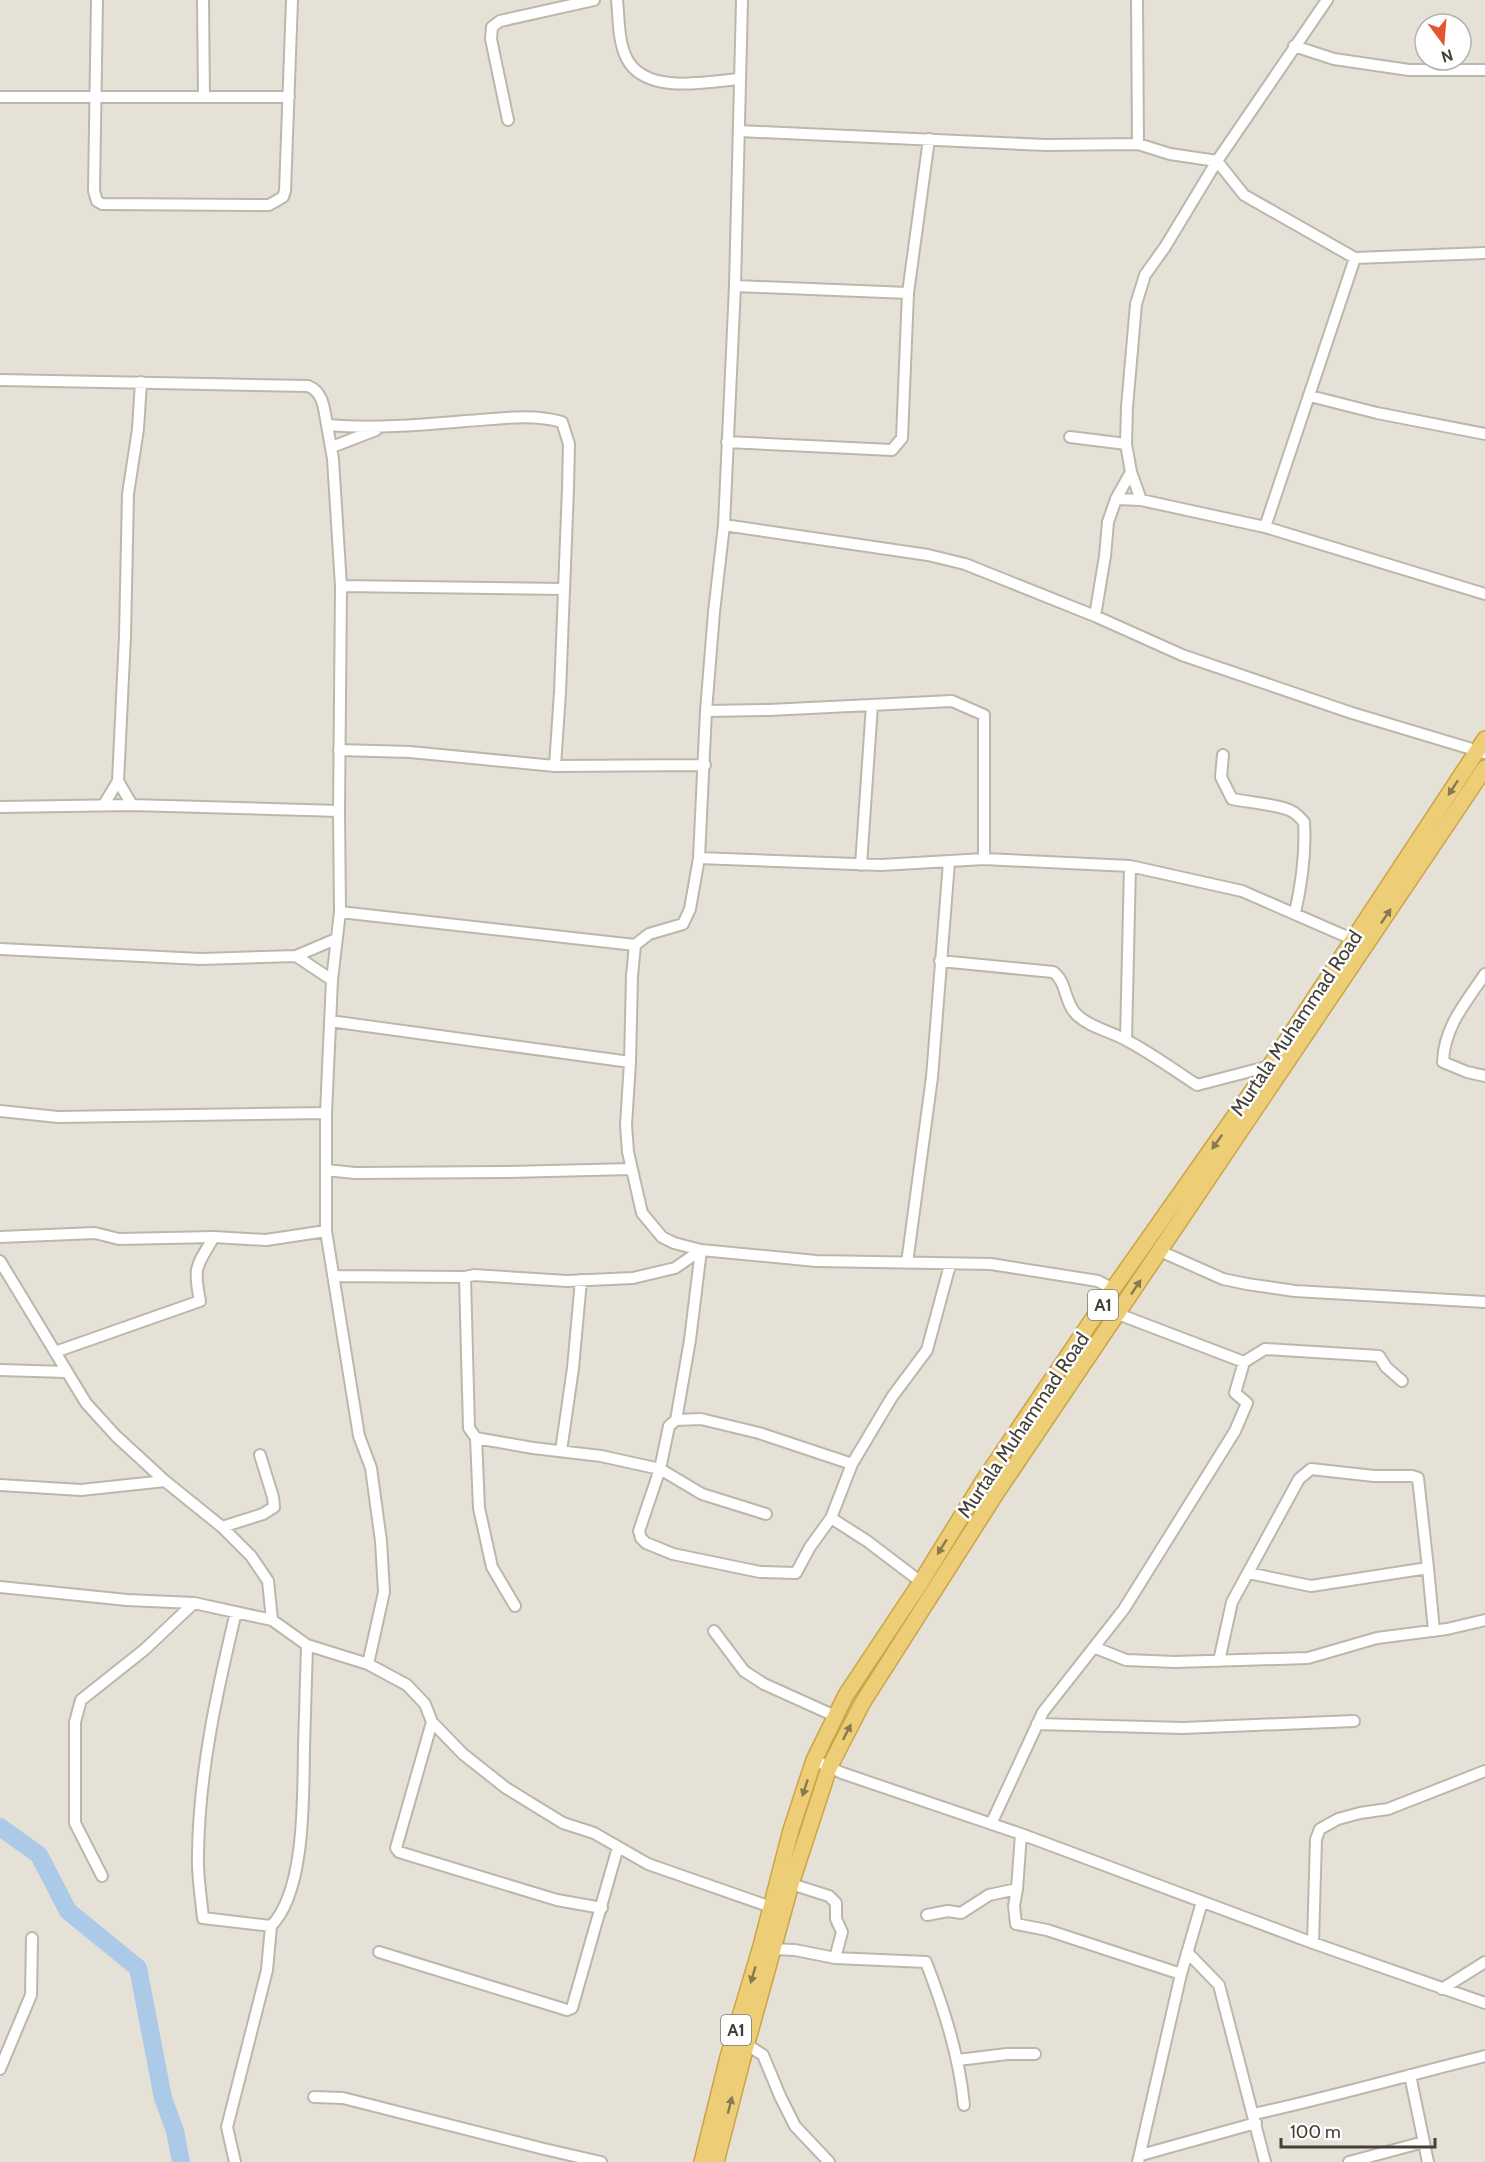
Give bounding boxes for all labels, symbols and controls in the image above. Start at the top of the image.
north arrow [1413,12,1473,72]
text: N [1439,45,1455,67]
one-way arrow [1447,779,1458,796]
one-way arrow [1380,908,1391,924]
street label: Murtala Muhammad Road [1225,926,1367,1120]
one-way arrow [1211,1135,1223,1150]
one-way arrow [1130,1279,1142,1295]
road number: A1 [1088,1290,1118,1320]
street label: Murtala Muhammad Road [952,1328,1094,1522]
one-way arrow [937,1539,948,1555]
one-way arrow [842,1723,851,1740]
one-way arrow [800,1779,809,1797]
one-way arrow [748,1966,757,1984]
road number: A1 [721,2015,751,2045]
one-way arrow [726,2096,736,2114]
scale bar [1281,2111,1436,2149]
text: 100 m [1290,2121,1341,2143]

